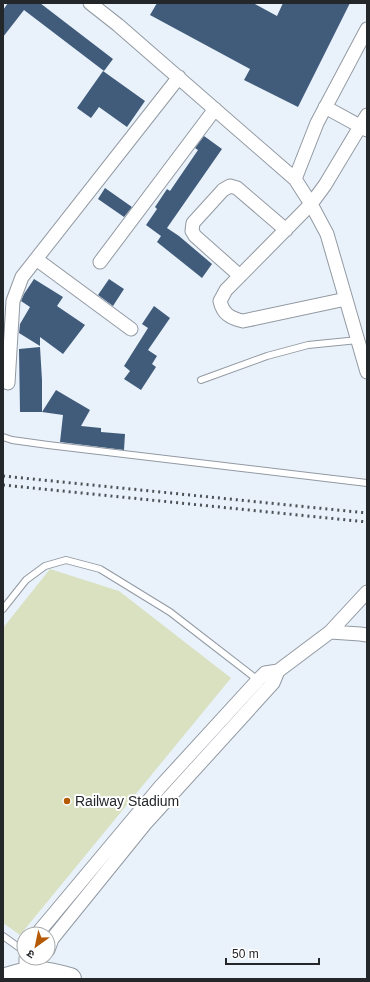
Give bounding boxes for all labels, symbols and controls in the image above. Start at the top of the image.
place label: Railway Stadium [75,793,179,809]
marker: Railway Stadium [62,796,72,806]
north arrow [16,926,56,966]
scale bar [226,940,319,966]
text: उ [24,947,37,961]
text: 50 m [232,947,259,961]

